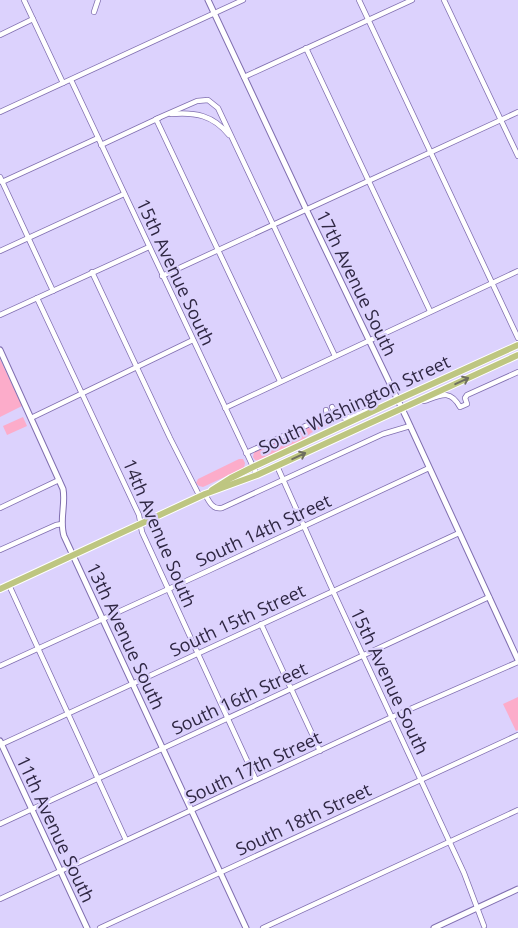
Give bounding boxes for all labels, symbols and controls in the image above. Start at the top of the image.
street label: 15th Avenue South [131,195,221,349]
street label: 17th Avenue South [311,206,403,360]
street label: South Washington Street [254,349,454,459]
one-way arrow [454,375,469,385]
one-way arrow [291,451,306,460]
street label: 14th Avenue South [118,455,202,611]
street label: South 14th Street [191,488,335,572]
street label: 13th Avenue South [81,559,171,713]
street label: South 15th Street [165,578,309,662]
street label: 15th Avenue South [345,604,435,758]
street label: South 16th Street [167,656,311,740]
street label: South 17th Street [181,725,325,809]
street label: 11th Avenue South [11,752,101,906]
street label: South 18th Street [231,777,375,861]

